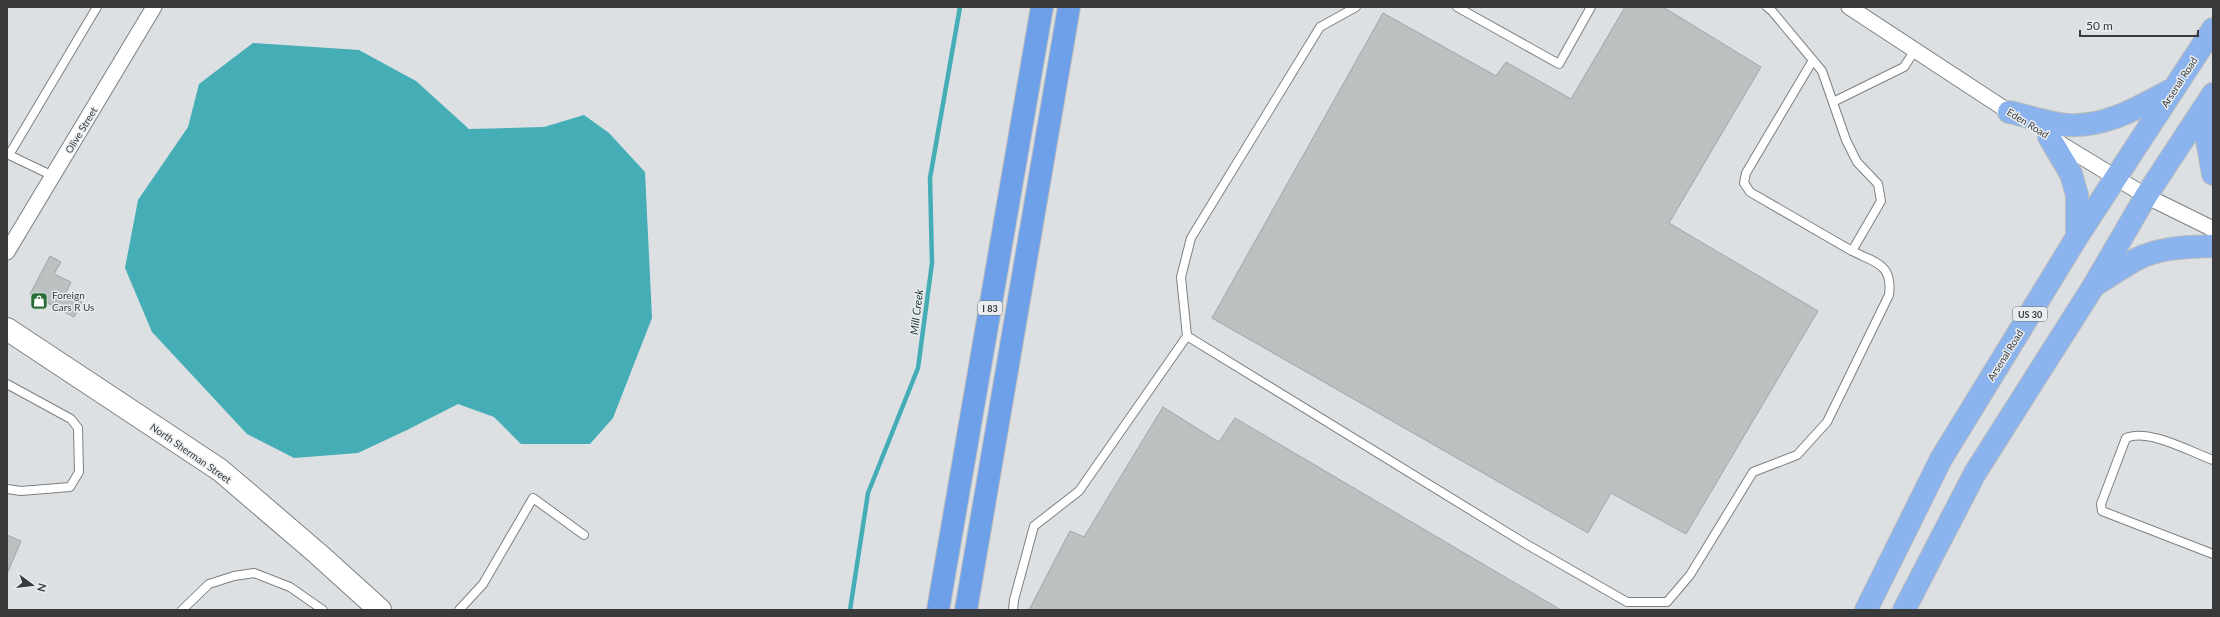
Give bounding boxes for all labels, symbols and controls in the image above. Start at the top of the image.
scale bar [2080,12,2198,38]
text: 50 m [2086,18,2113,33]
street label: Arsenal Road [2158,55,2200,109]
street label: Olive Street [62,104,100,155]
street label: Eden Road [2005,106,2051,140]
water label: Mill Creek [907,288,925,335]
place label: Foreign Cars R Us [52,289,94,313]
shop icon: Foreign Cars R Us [29,291,49,311]
road number: I 83 [978,301,1002,315]
road number: US 30 [2013,307,2047,321]
street label: Arsenal Road [1985,327,2025,383]
street label: North Sherman Street [148,421,234,486]
north arrow [12,565,52,605]
text: N [35,582,50,593]

